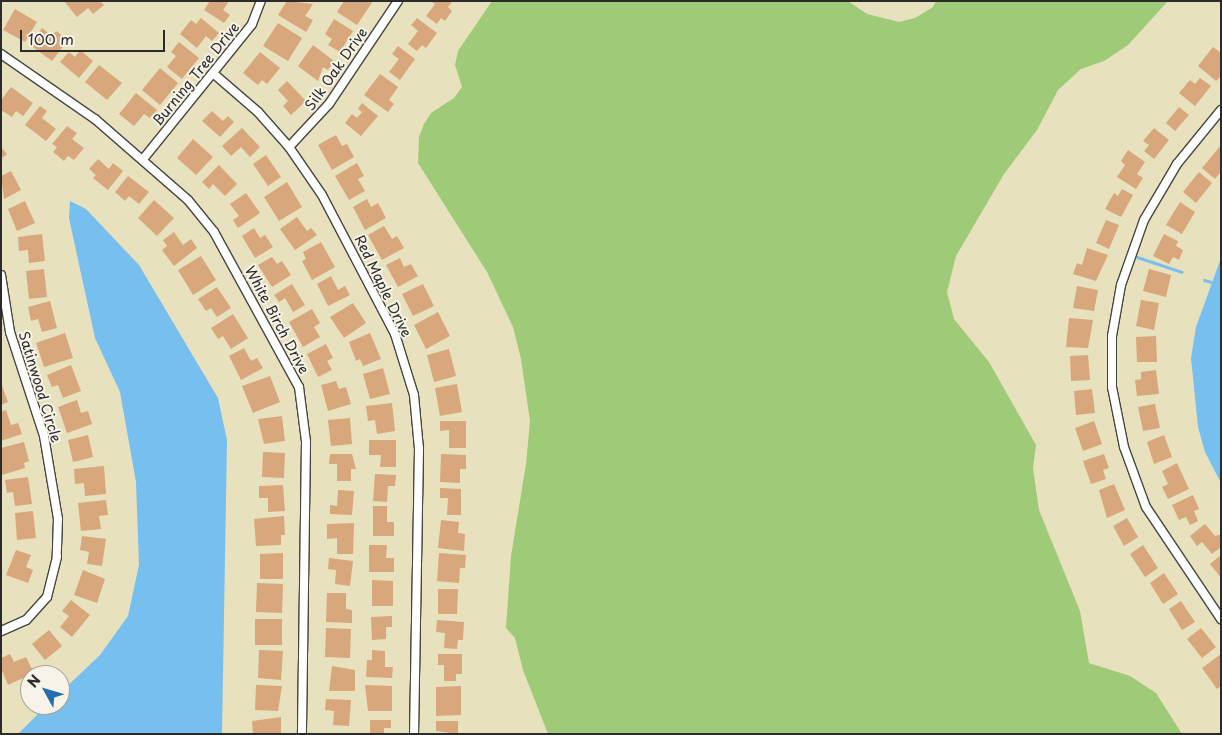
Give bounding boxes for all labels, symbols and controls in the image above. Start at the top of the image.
street label: Burning Tree Drive [149,19,243,129]
scale bar [22,20,168,52]
street label: Silk Oak Drive [301,24,371,114]
text: 100 m [28,27,74,50]
street label: Red Maple Drive [351,232,415,340]
street label: White Birch Drive [241,263,313,377]
street label: Satinwood Circle [15,329,65,445]
north arrow [20,665,70,715]
text: N [22,670,45,692]

